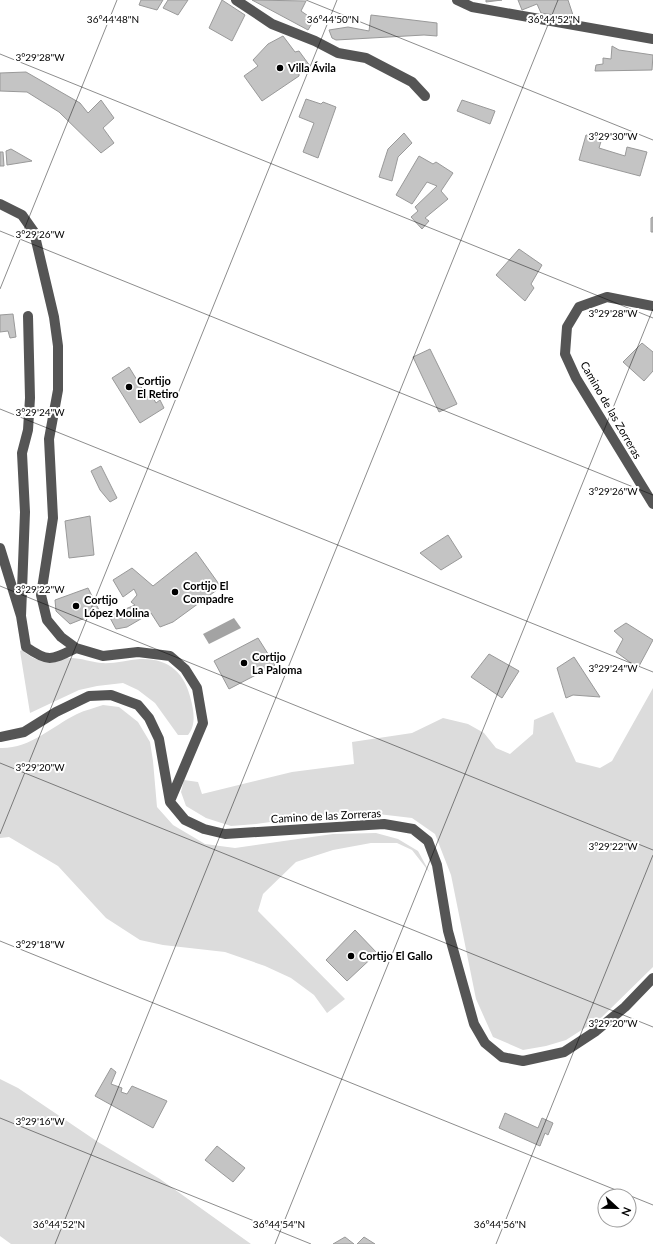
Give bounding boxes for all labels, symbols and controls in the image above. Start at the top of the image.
text: 36°44'48"N [87,13,139,25]
text: 36°44'50"N [307,13,359,25]
text: 36°44'52"N [528,13,580,25]
text: 3°29'28"W [15,51,65,63]
place label: Villa Ávila [287,61,336,74]
marker: Villa Ávila [275,63,285,73]
text: 3°29'30"W [588,130,638,142]
text: 3°29'26"W [15,228,65,240]
text: 3°29'28"W [588,307,638,319]
street label: Camino de las Zorreras [578,359,645,461]
place label: Cortijo El Retiro [137,374,179,400]
marker: Cortijo El Retiro [124,382,134,392]
text: 3°29'24"W [15,406,65,418]
text: 3°29'26"W [588,485,638,497]
place label: Cortijo El Compadre [183,579,234,605]
text: 3°29'22"W [15,583,65,595]
marker: Cortijo El Compadre [170,587,180,597]
place label: Cortijo López Molina [84,593,149,619]
marker: Cortijo López Molina [71,601,81,611]
place label: Cortijo La Paloma [252,650,302,676]
marker: Cortijo La Paloma [239,658,249,668]
text: 3°29'24"W [588,662,638,674]
text: 3°29'20"W [15,761,65,773]
street label: Camino de las Zorreras [270,806,382,825]
text: 3°29'22"W [588,840,638,852]
text: 3°29'18"W [15,938,65,950]
place label: Cortijo El Gallo [359,949,433,962]
marker: Cortijo El Gallo [346,951,356,961]
text: 3°29'20"W [588,1017,638,1029]
text: 3°29'16"W [15,1115,65,1127]
north arrow [597,1188,637,1228]
text: N [619,1206,634,1218]
text: 36°44'52"N [33,1218,85,1230]
text: 36°44'54"N [253,1218,305,1230]
text: 36°44'56"N [474,1218,526,1230]

